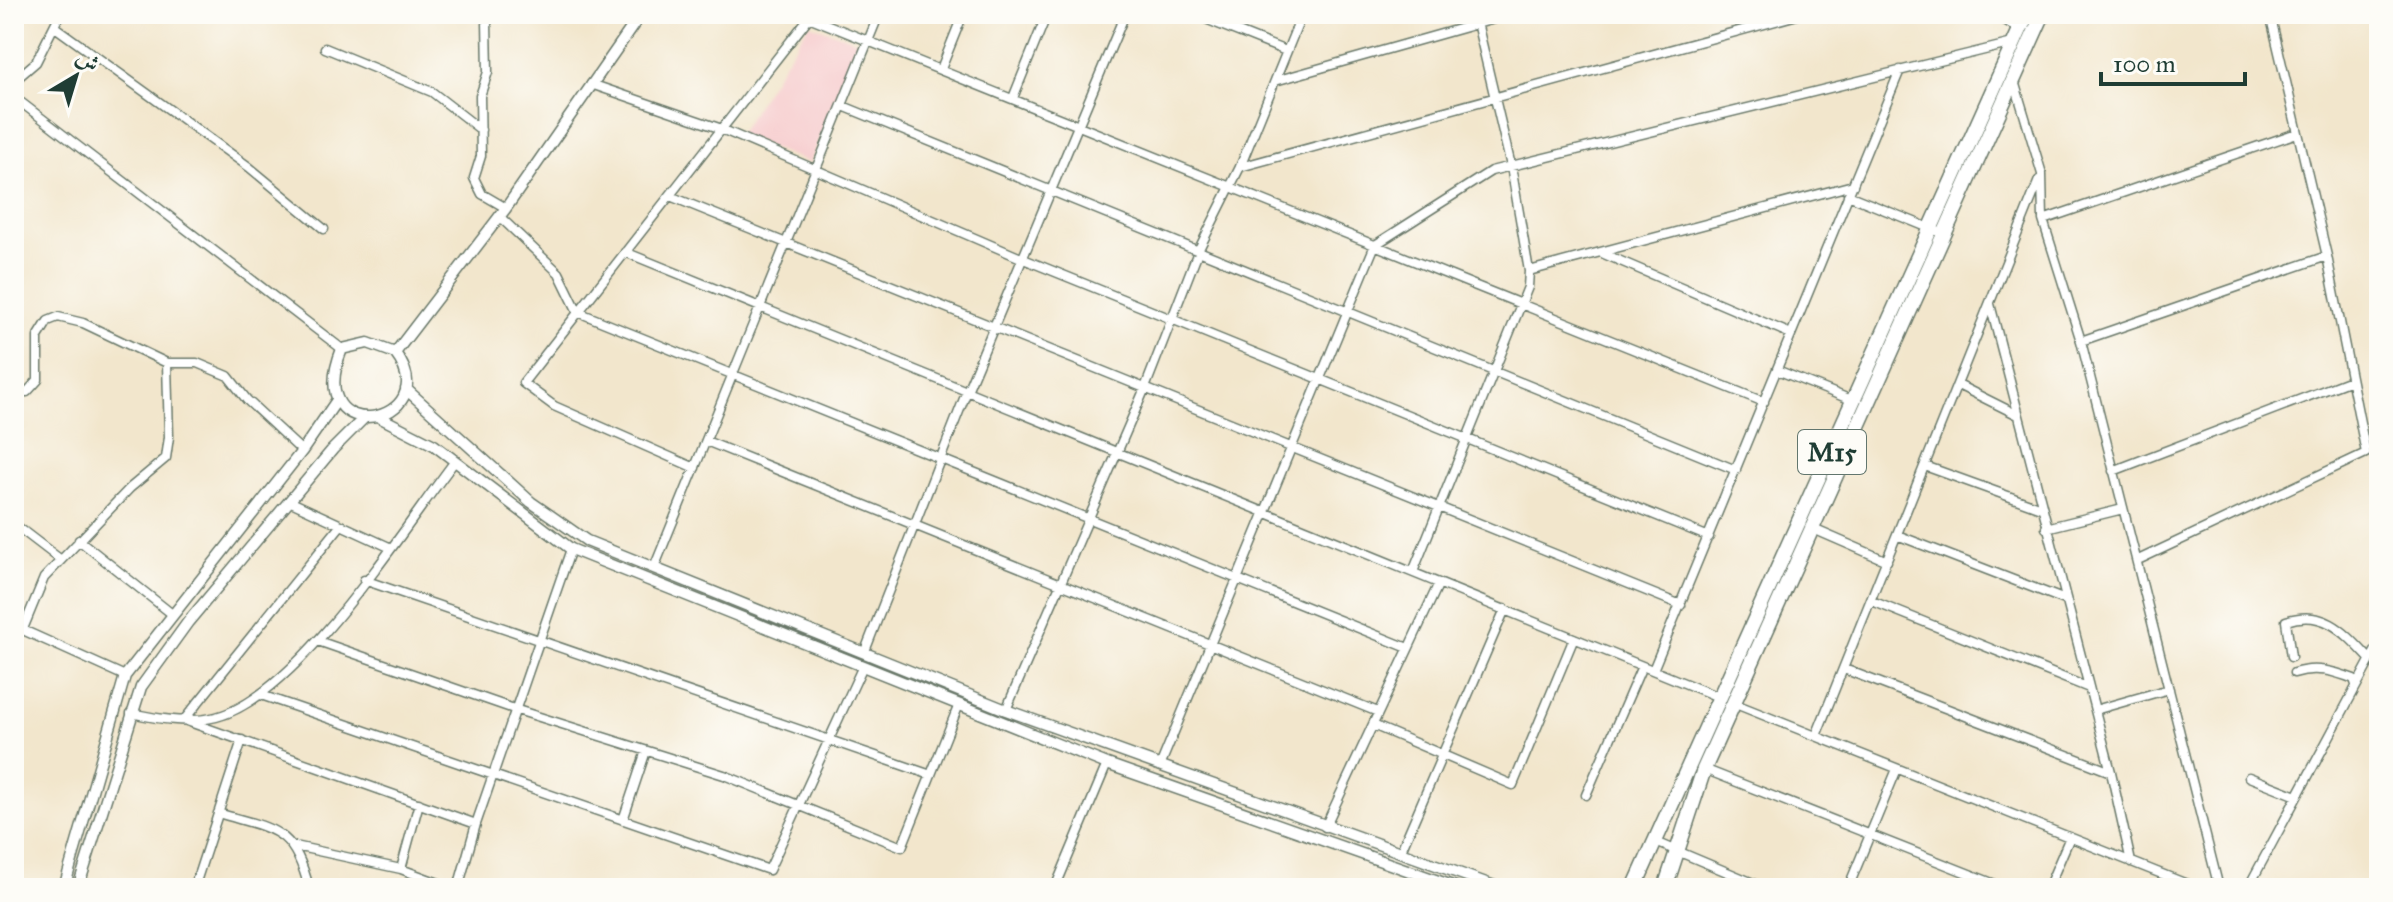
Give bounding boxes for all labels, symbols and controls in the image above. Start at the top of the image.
north arrow [36,36,116,116]
scale bar [2101,36,2245,86]
text: ش [71,43,105,78]
text: 100 m [2113,49,2176,79]
road number: M15 [1798,430,1866,474]

